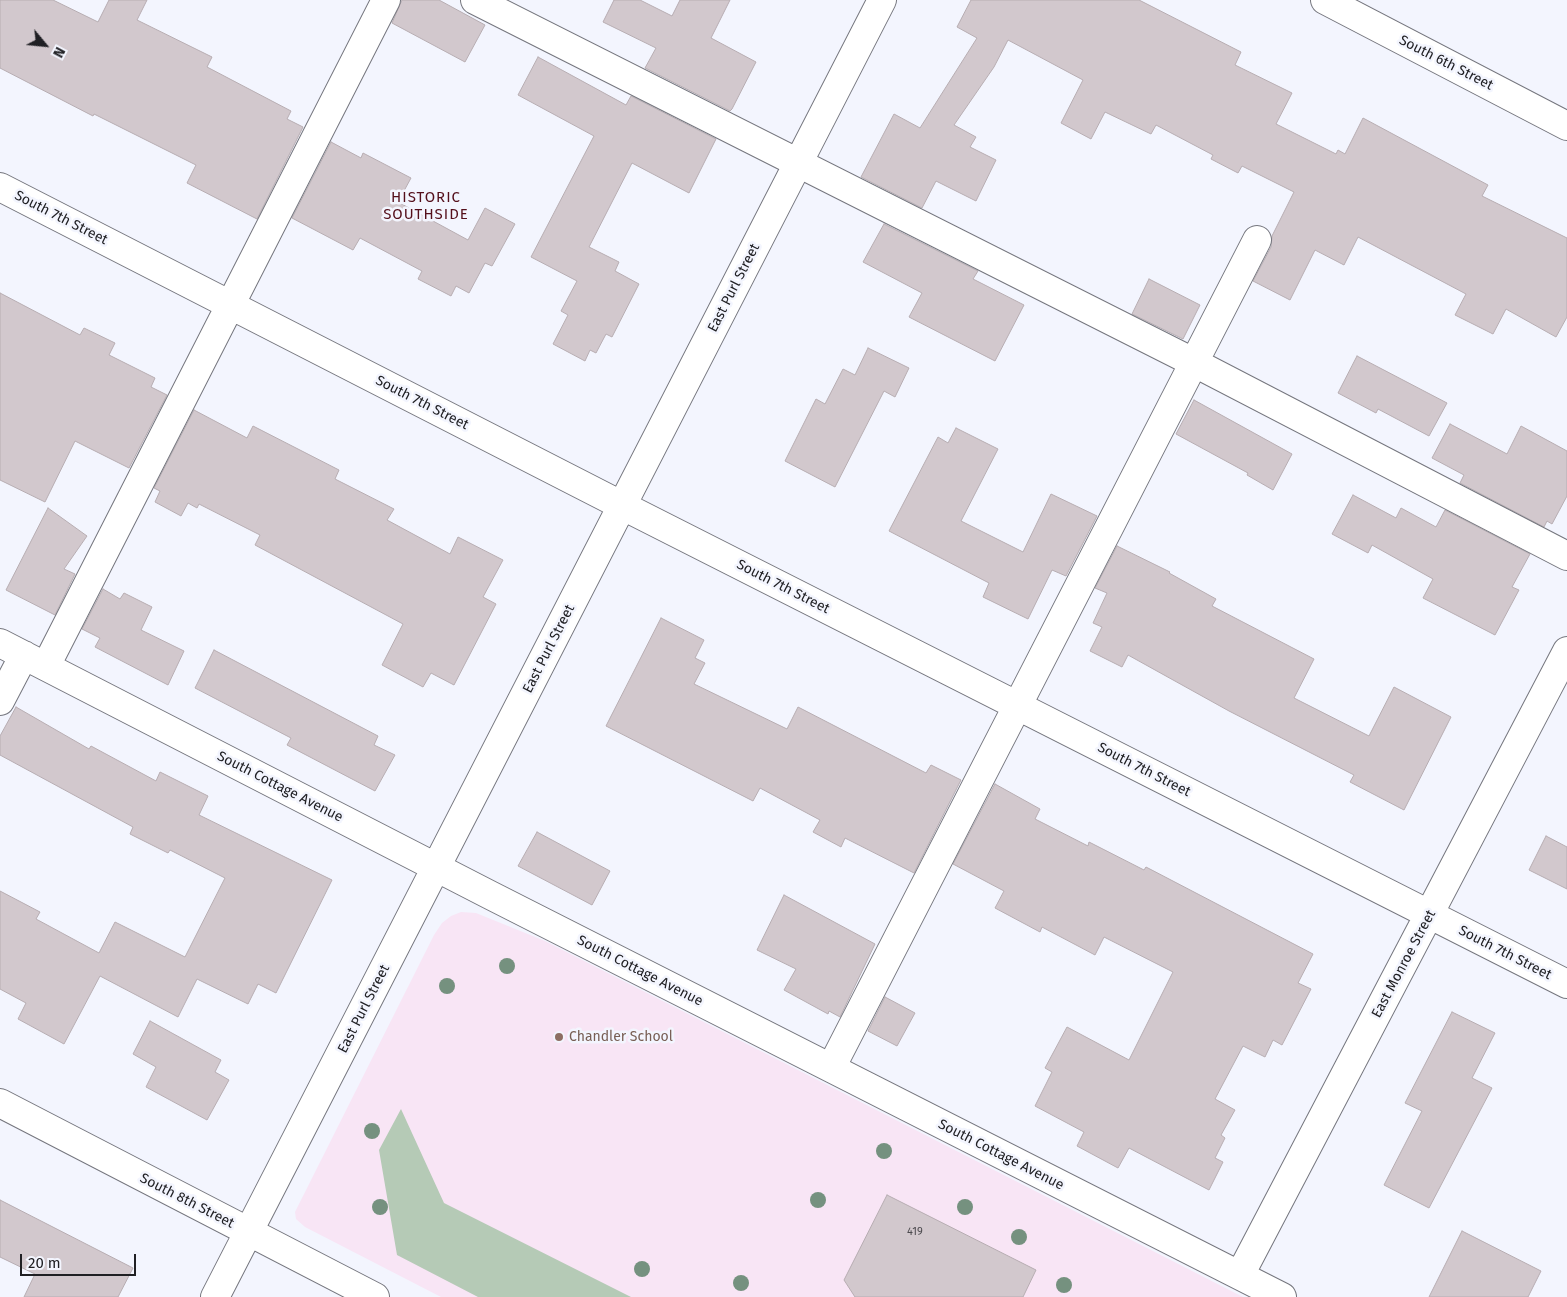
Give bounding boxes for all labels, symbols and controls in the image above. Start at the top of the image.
north arrow [20,20,70,70]
street label: South 6th Street [1396,32,1496,94]
text: N [49,44,68,60]
street label: South 7th Street [12,187,110,249]
district label: HISTORIC SOUTHSIDE [382,189,470,224]
street label: East Purl Street [704,241,764,335]
street label: South 7th Street [373,372,471,434]
street label: South 7th Street [734,556,832,618]
street label: East Purl Street [519,602,579,696]
street label: South 7th Street [1095,739,1193,801]
street label: South Cottage Avenue [214,748,346,826]
street label: East Monroe Street [1368,907,1440,1021]
street label: South 7th Street [1456,922,1554,984]
street label: South Cottage Avenue [574,932,706,1010]
street label: East Purl Street [334,962,394,1056]
place label: Chandler School [569,1029,673,1045]
marker: Chandler School [553,1031,565,1043]
street label: South Cottage Avenue [935,1116,1067,1194]
street label: South 8th Street [137,1170,237,1232]
house number: 419 [907,1225,923,1239]
scale bar [22,1244,139,1276]
text: 20 m [28,1254,61,1272]

